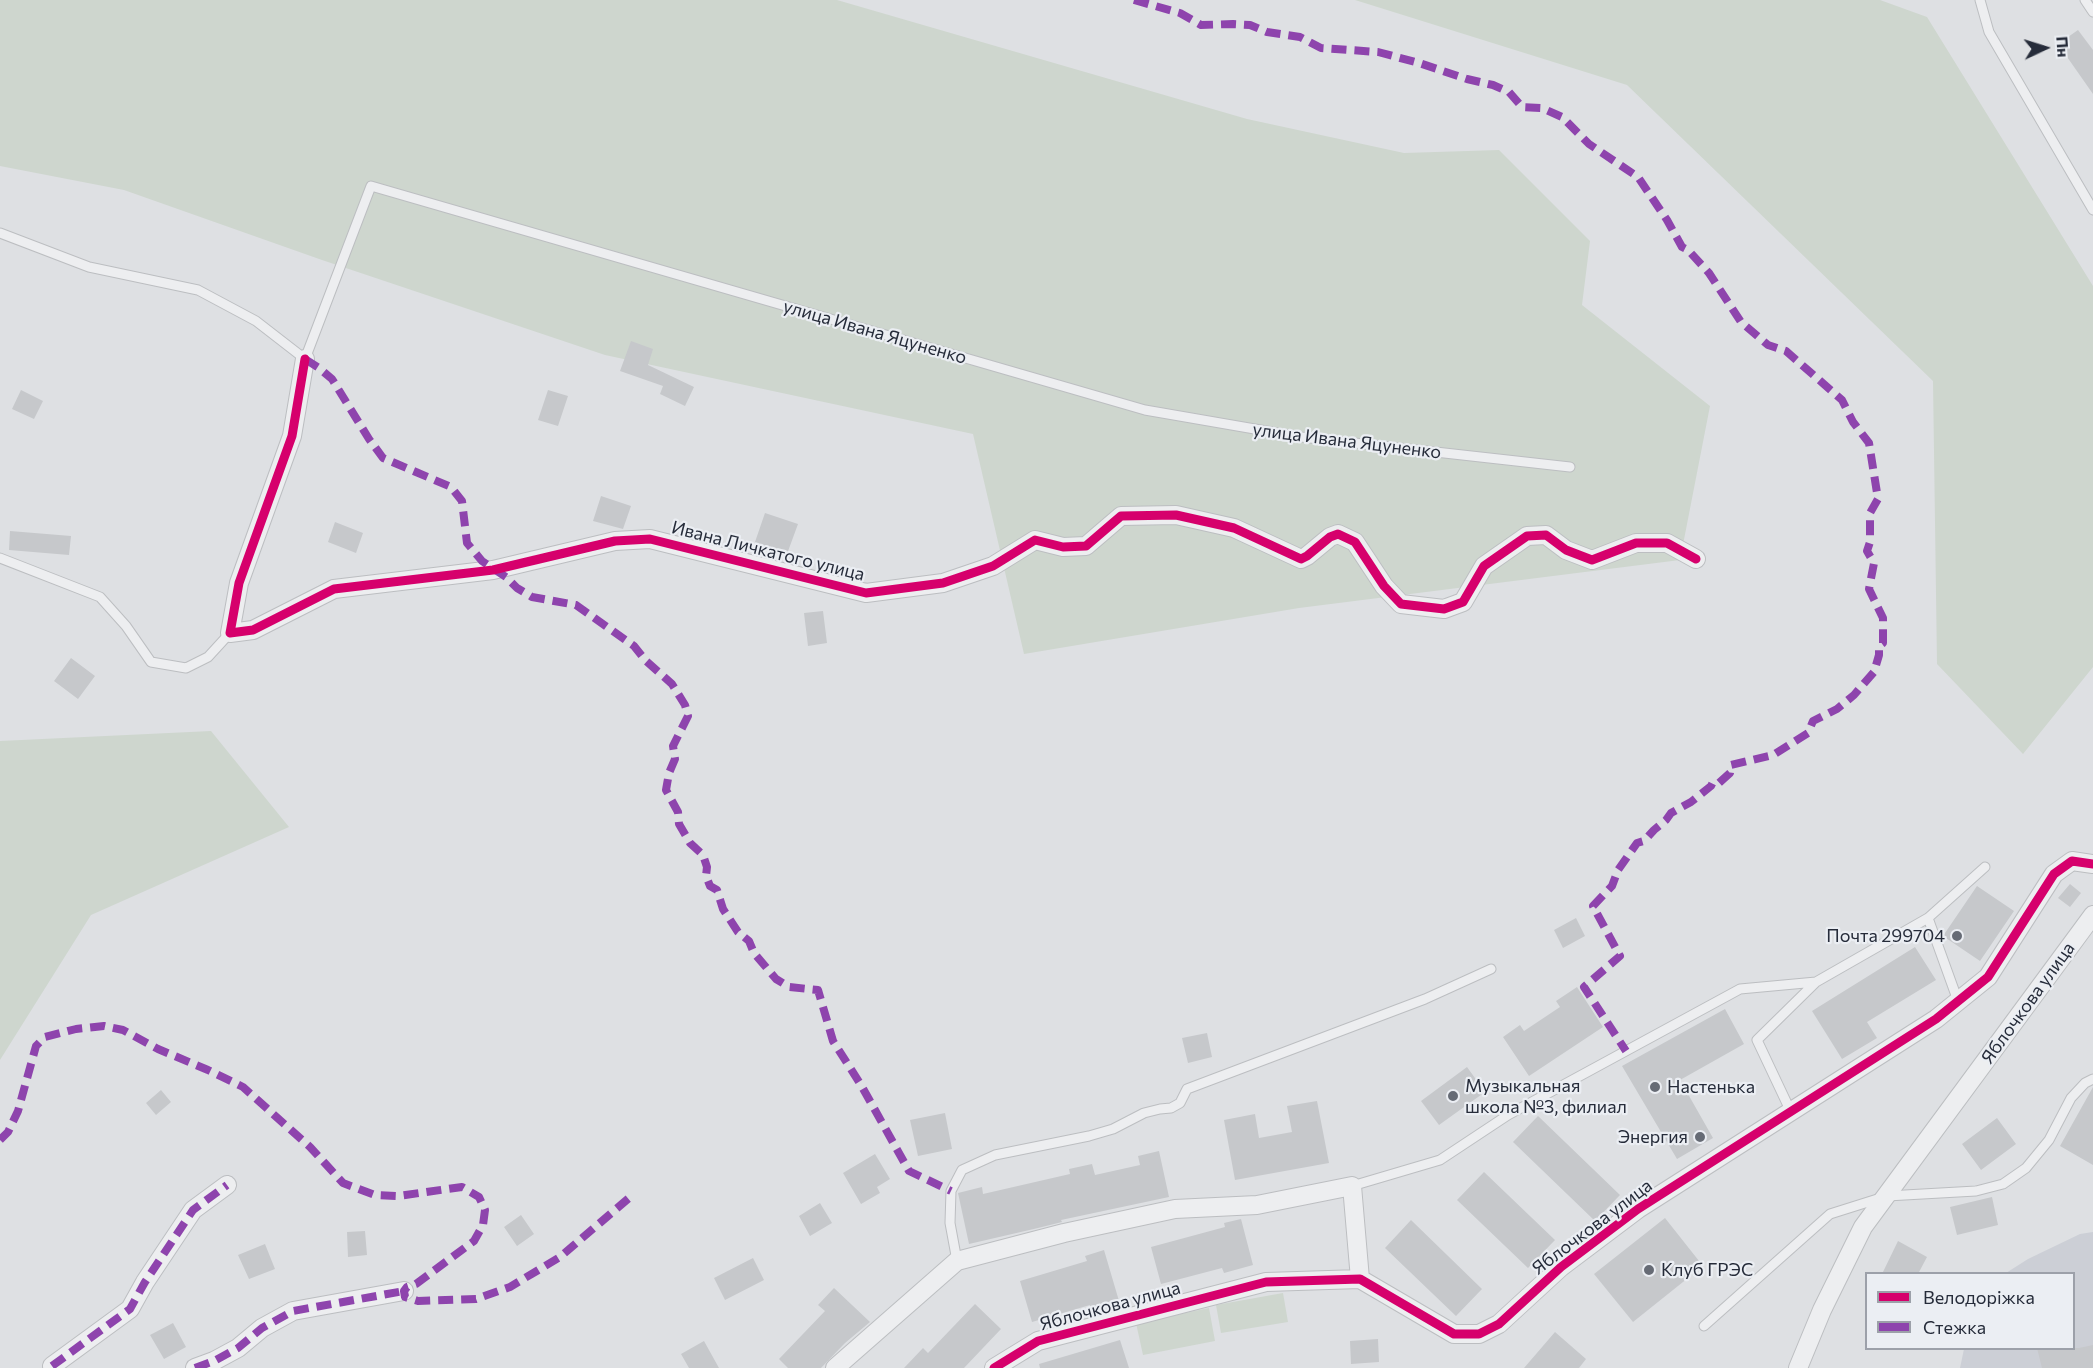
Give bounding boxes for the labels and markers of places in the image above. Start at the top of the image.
place label: Почта 299704 [1826,925,1945,947]
marker: Почта 299704 [1950,929,1964,943]
place label: Музыкальная школа №3, филиал [1465,1075,1627,1118]
place label: Настенька [1667,1076,1755,1098]
marker: Настенька [1648,1080,1662,1094]
marker: Музыкальная школа №3, филиал [1446,1089,1460,1103]
place label: Энергия [1618,1126,1688,1148]
marker: Энергия [1693,1130,1707,1144]
place label: Клуб ГРЭС [1661,1259,1753,1281]
marker: Клуб ГРЭС [1642,1263,1656,1277]

